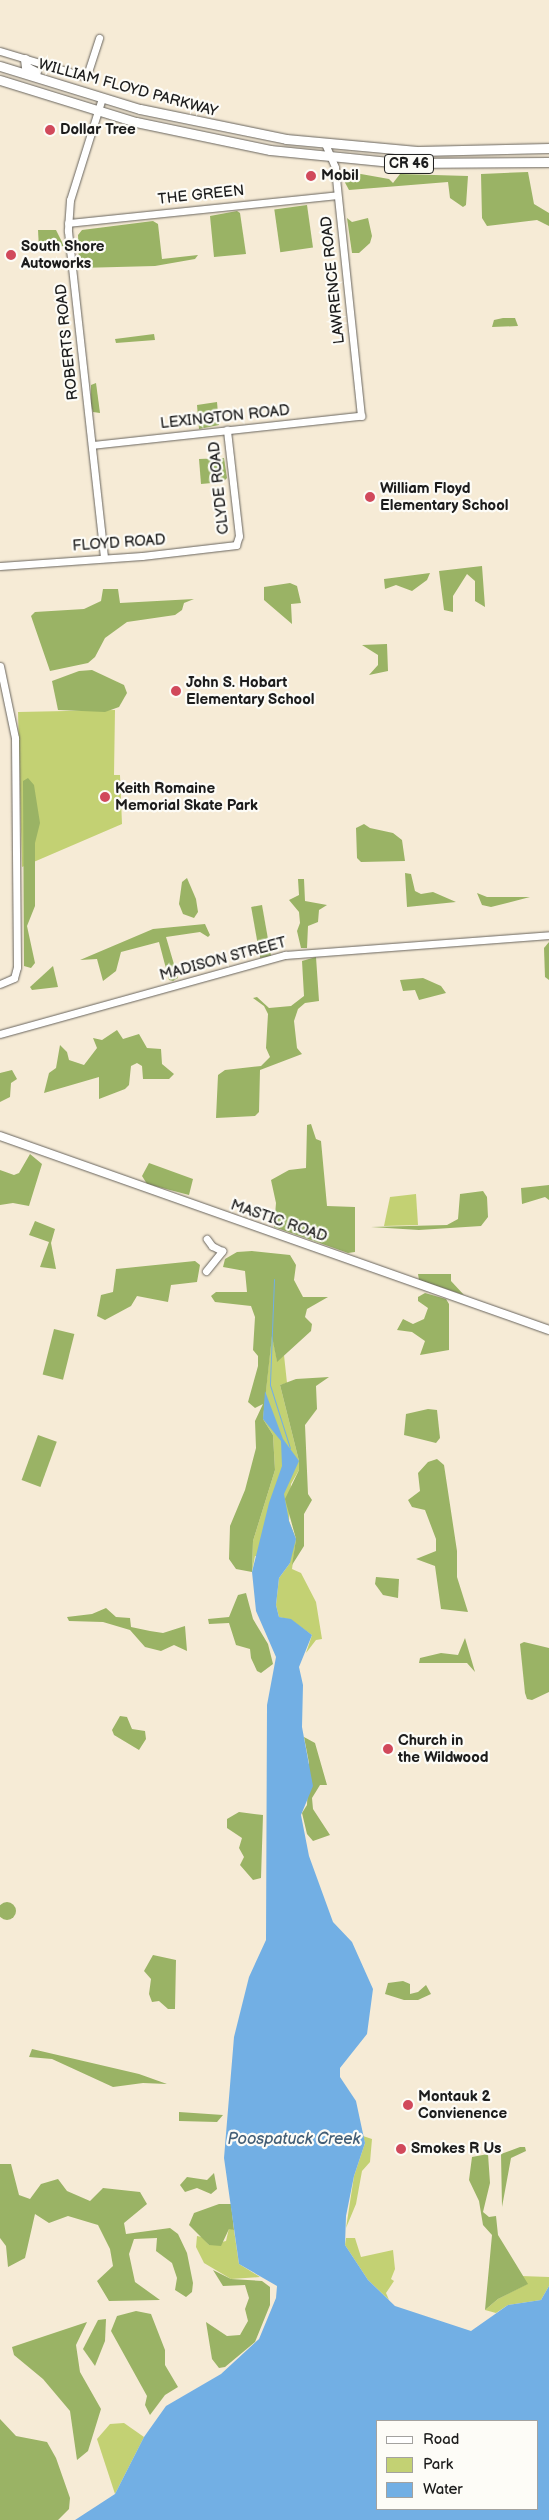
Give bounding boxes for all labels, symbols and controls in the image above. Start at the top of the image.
street label: WILLIAM FLOYD PARKWAY [36,55,220,121]
place label: Dollar Tree [60,121,136,139]
marker: Dollar Tree [44,124,56,136]
road number: CR 46 [383,152,435,175]
place label: Mobil [321,167,359,185]
marker: Mobil [305,170,317,182]
street label: THE GREEN [157,182,245,208]
street label: LAWRENCE ROAD [317,215,349,345]
place label: South Shore Autoworks [21,237,104,272]
marker: South Shore Autoworks [5,249,17,261]
street label: ROBERTS ROAD [52,283,82,401]
street label: LEXINGTON ROAD [159,401,291,433]
street label: CLYDE ROAD [205,441,233,535]
place label: William Floyd Elementary School [380,479,509,514]
marker: William Floyd Elementary School [364,491,376,503]
street label: FLOYD ROAD [72,531,166,555]
place label: John S. Hobart Elementary School [186,673,315,708]
marker: John S. Hobart Elementary School [170,685,182,697]
place label: Keith Romaine Memorial Skate Park [115,779,258,814]
marker: Keith Romaine Memorial Skate Park [99,791,111,803]
street label: MADISON STREET [157,933,289,985]
street label: MASTIC ROAD [228,1196,330,1246]
place label: Church in the Wildwood [398,1731,488,1766]
marker: Church in the Wildwood [382,1743,394,1755]
place label: Montauk 2 Convienence [418,2087,507,2122]
marker: Montauk 2 Convienence [402,2099,414,2111]
water label: Poospatuck Creek [228,2130,360,2150]
place label: Smokes R Us [411,2140,501,2158]
marker: Smokes R Us [395,2143,407,2155]
legend [376,2420,539,2510]
text: Road [423,2430,459,2449]
text: Park [423,2455,453,2474]
text: Water [423,2480,463,2499]

